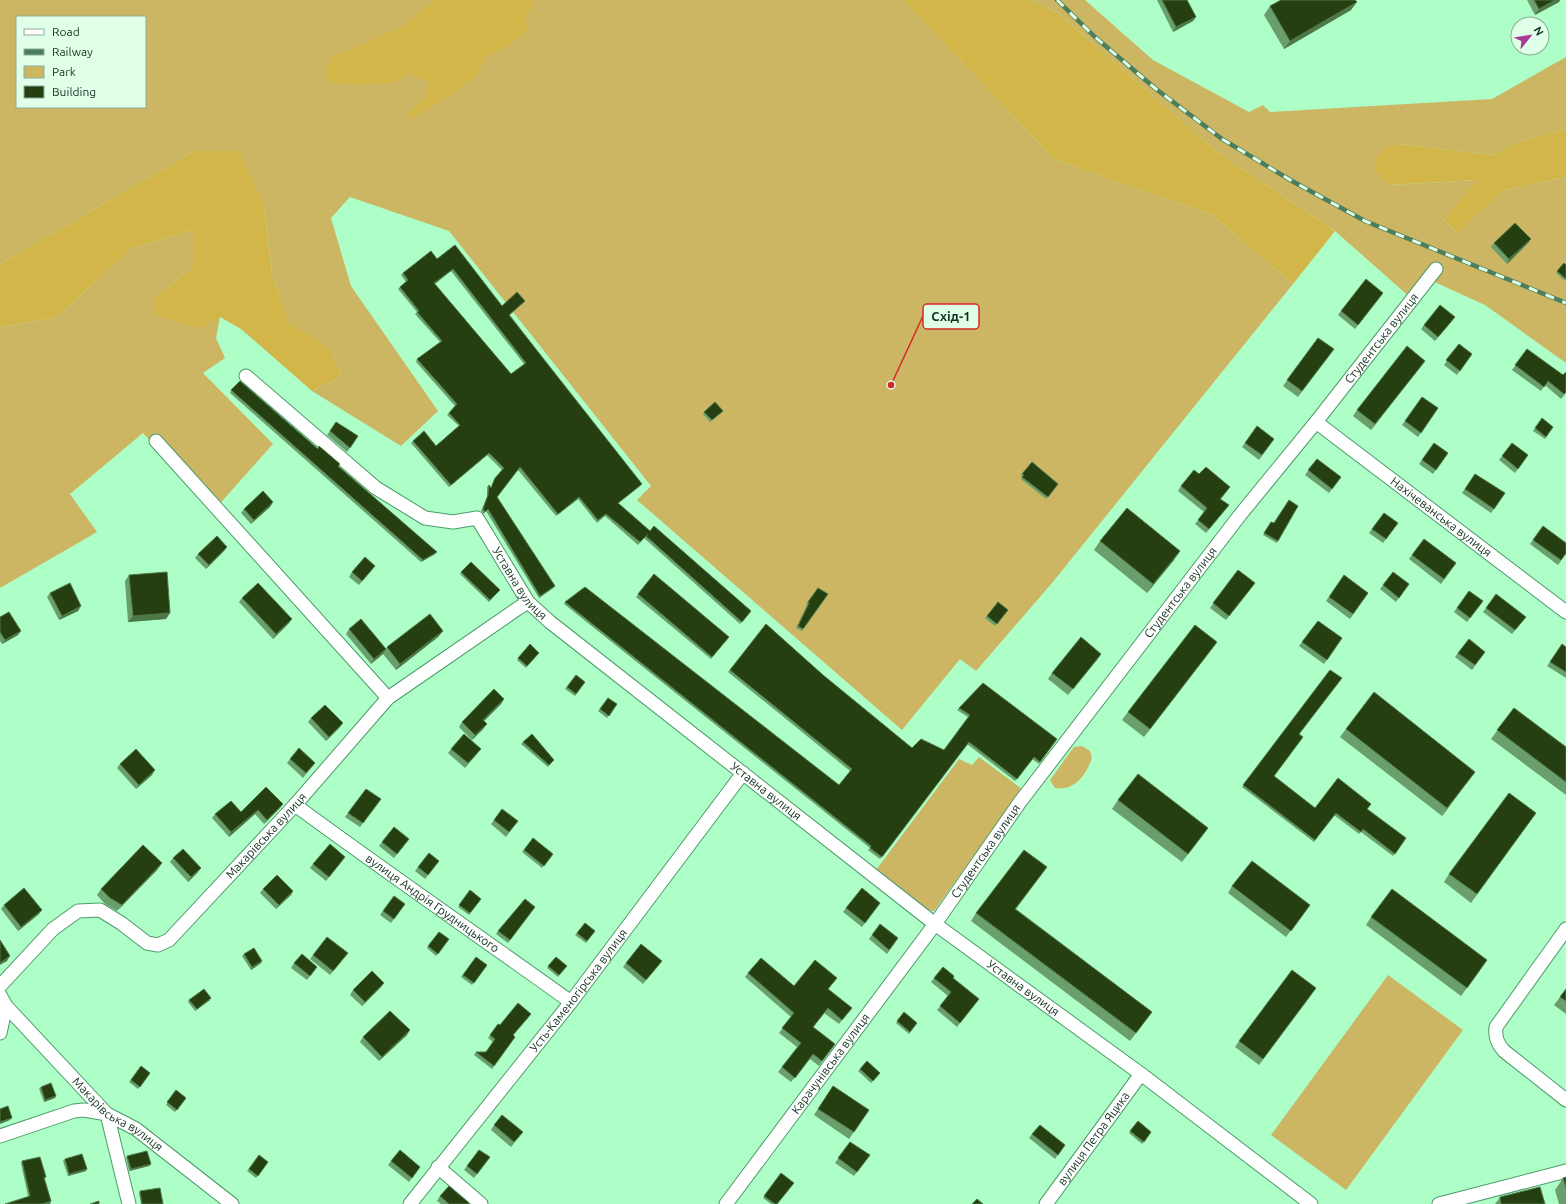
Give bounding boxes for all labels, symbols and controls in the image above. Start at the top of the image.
legend [16,16,146,108]
north arrow [1510,16,1550,56]
text: N [1531,24,1546,38]
text: Road [52,25,80,38]
text: Railway [52,45,93,58]
text: Park [52,65,76,78]
text: Building [52,85,96,98]
street label: Студентська вулиця [1342,290,1421,386]
callout: Схід-1 [923,304,979,329]
text: Схід-1 [931,309,971,323]
street label: Нахічеванська вулиця [1388,474,1494,559]
street label: Студентська вулиця [1141,544,1219,640]
street label: Уставна вулиця [490,545,550,622]
street label: Уставна вулиця [728,759,804,823]
street label: Макарівська вулиця [223,790,309,881]
street label: Студентська вулиця [948,802,1022,900]
street label: вулиця Андрія Грудницького [363,851,502,955]
street label: Усть-Каменогірська вулиця [527,926,630,1054]
street label: Уставна вулиця [985,957,1062,1018]
street label: Карачунівська вулиця [789,1011,872,1116]
street label: Макарівська вулиця [70,1075,166,1153]
street label: вулиця Петра Яцика [1055,1089,1132,1188]

